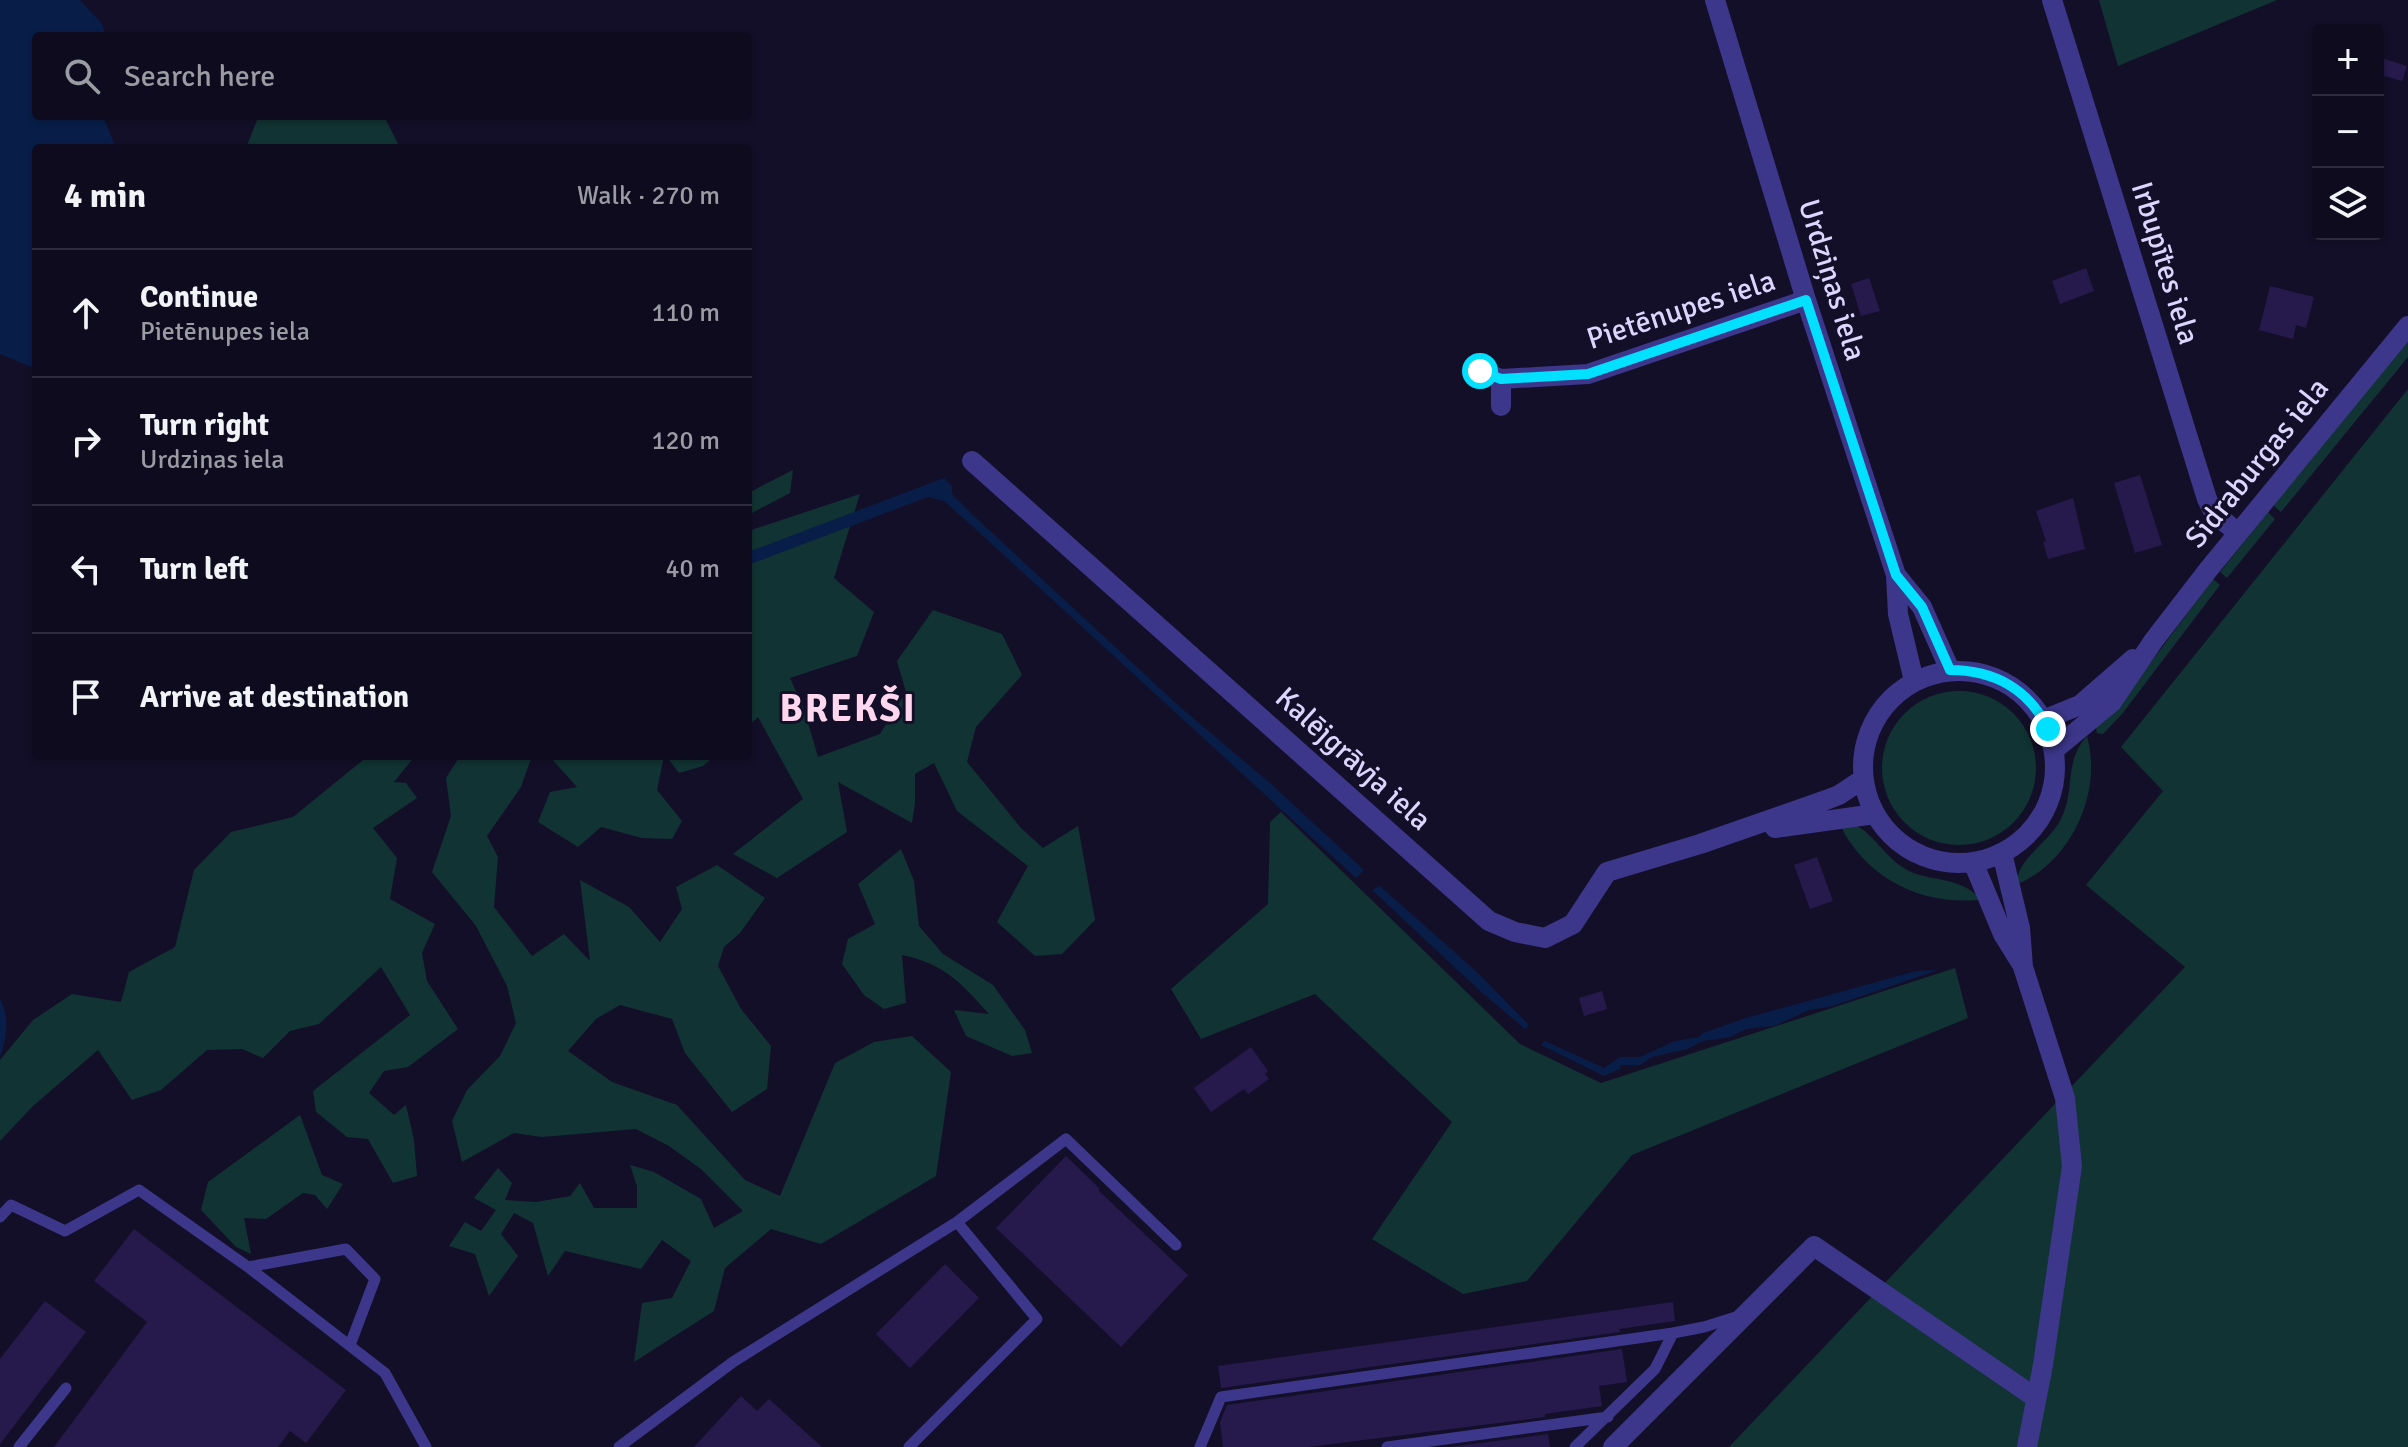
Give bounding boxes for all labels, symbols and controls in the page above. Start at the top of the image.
map controls [2312,24,2384,240]
button: + [2312,24,2384,96]
search box [32,32,752,120]
icon: search [60,54,104,98]
text: Search here [124,58,275,95]
button: − [2312,96,2384,168]
button: layers [2312,168,2384,240]
text: 4 min [64,175,146,217]
street label: Irbupītes iela [2123,177,2207,349]
text: Walk · 270 m [577,180,720,212]
street label: Urdziņas iela [1790,195,1874,365]
street label: Pietēnupes iela [1582,262,1780,358]
text: Continue [140,279,258,316]
icon: ahead [64,291,108,335]
text: 110 m [651,297,720,329]
text: Pietēnupes iela [140,316,310,348]
route start [1462,353,1498,389]
street label: Sidraburgas iela [2177,371,2337,555]
text: Turn right [140,407,269,444]
icon: right [64,419,108,463]
text: 120 m [651,425,720,457]
text: Urdziņas iela [140,444,285,476]
icon: left [64,547,108,591]
text: Turn left [140,551,249,588]
text: 40 m [665,553,720,585]
icon: arrive [64,675,108,719]
text: Arrive at destination [140,679,409,716]
street label: Kalējgrāvja iela [1267,679,1439,839]
district label: BREKŠI [779,684,917,732]
route end [2030,711,2066,747]

